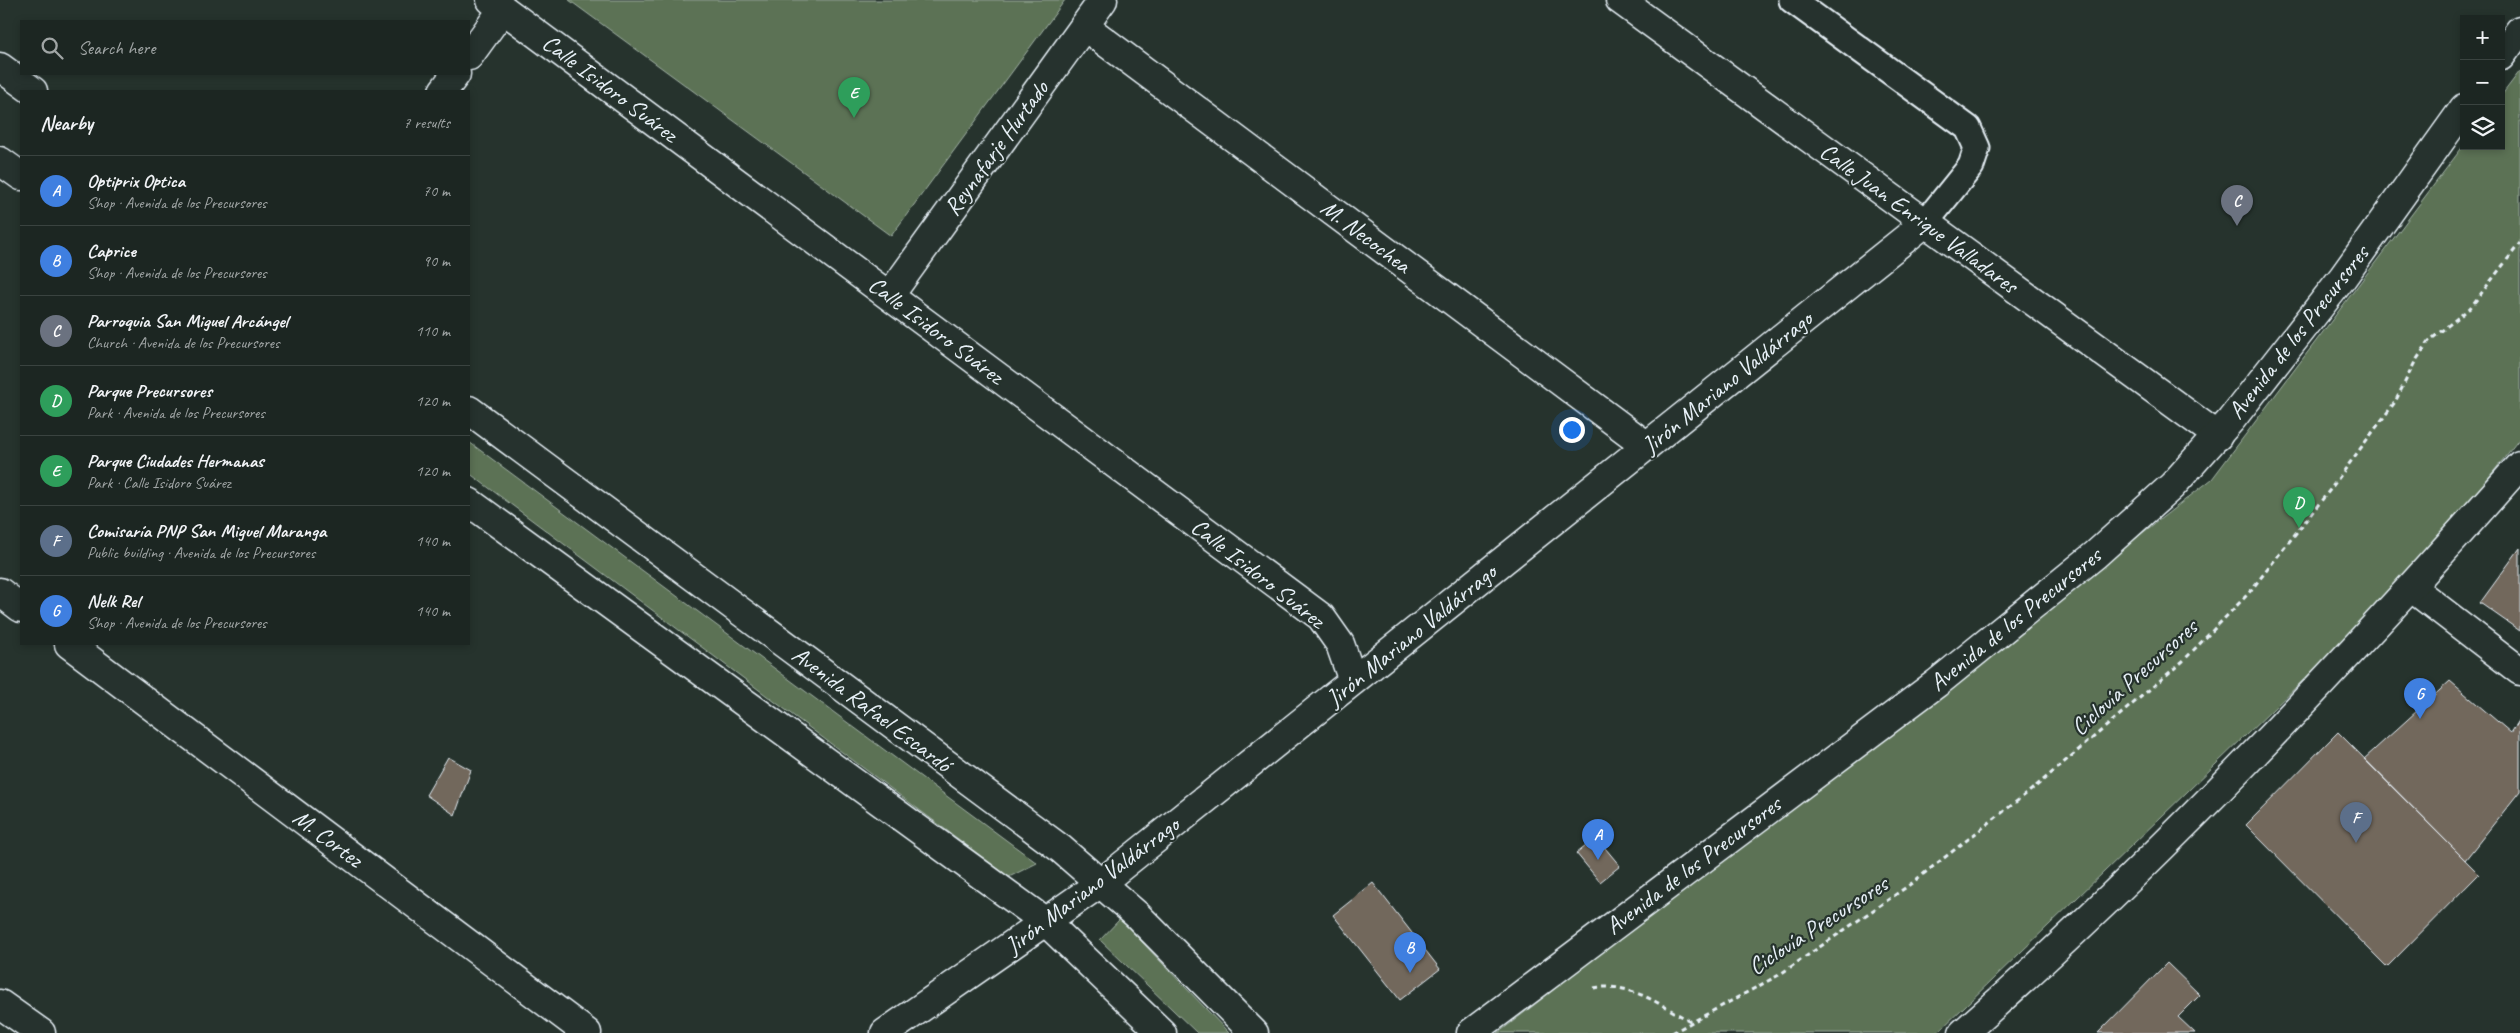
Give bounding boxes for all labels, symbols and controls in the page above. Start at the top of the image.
map controls [2460,15,2505,150]
button: + [2460,15,2505,60]
search box [20,20,470,75]
street label: Calle Isidoro Suárez [536,27,686,150]
icon: search [38,34,66,62]
text: Search here [78,36,155,60]
button: − [2460,60,2505,105]
street label: Reynafarje Hurtado [937,73,1056,221]
pin: E [838,77,870,118]
button: layers [2460,105,2505,150]
text: Nearby [40,110,93,136]
text: 7 results [403,113,450,133]
street label: Calle Juan Enrique Valladares [1814,136,2025,301]
text: Optiprix Optica [87,169,185,193]
text: A [52,181,60,201]
text: 70 m [423,181,450,201]
pin: C [2221,185,2253,226]
street label: M. Necochea [1315,192,1418,280]
text: Shop · Avenida de los Precursores [87,193,267,213]
street label: Avenida de los Precursores [2221,238,2376,425]
text: Caprice [87,239,136,263]
text: B [52,251,60,271]
text: 90 m [423,251,450,271]
text: Shop · Avenida de los Precursores [87,263,267,283]
street label: Calle Isidoro Suárez [862,269,1012,392]
street label: Jirón Mariano Valdárrago [1635,303,1820,461]
text: Parroquia San Miguel Arcángel [87,309,288,333]
text: C [52,321,60,341]
text: 110 m [416,321,450,341]
text: Church · Avenida de los Precursores [87,333,279,353]
text: Parque Precursores [87,379,212,403]
text: D [51,391,61,411]
text: 120 m [416,391,450,411]
text: Park · Avenida de los Precursores [87,403,265,423]
your location [1559,417,1585,443]
text: Parque Ciudades Hermanas [87,449,264,473]
text: E [52,461,60,481]
text: 120 m [416,461,450,481]
text: Park · Calle Isidoro Suárez [87,473,231,493]
pin: D [2283,487,2315,528]
street label: Calle Isidoro Suárez [1185,511,1333,636]
text: Comisaría PNP San Miguel Maranga [87,519,326,543]
text: F [52,531,60,551]
text: 140 m [416,531,450,551]
street label: Avenida de los Precursores [1923,539,2108,697]
text: Public building · Avenida de los Precursores [87,543,315,563]
street label: Jirón Mariano Valdárrago [1319,556,1504,714]
text: Nelk Rel [87,589,140,613]
text: G [52,601,60,621]
text: 140 m [416,601,450,621]
street label: Ciclovía Precursores [2064,611,2205,742]
text: Shop · Avenida de los Precursores [87,613,267,633]
street label: Avenida Rafael Escardó [786,639,960,781]
pin: G [2404,678,2436,719]
street label: Avenida de los Precursores [1599,788,1788,941]
street label: M. Cortez [287,802,370,875]
pin: F [2340,802,2372,843]
street label: Jirón Mariano Valdárrago [998,808,1187,961]
pin: A [1582,819,1614,860]
street label: Ciclovía Precursores [1743,868,1895,981]
pin: B [1394,932,1426,973]

